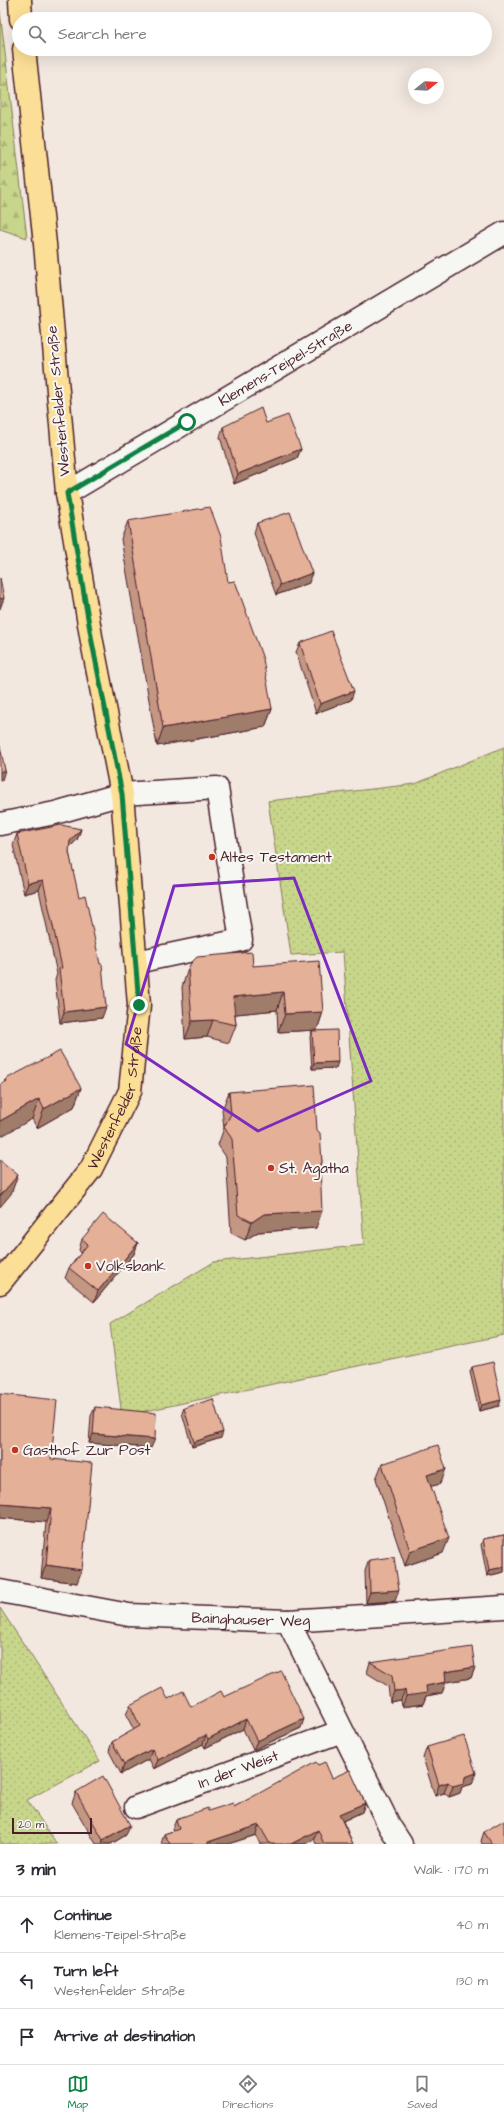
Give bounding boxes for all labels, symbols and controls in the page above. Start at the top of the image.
search box [12,12,492,56]
icon: search [26,23,48,45]
text: Search here [58,24,147,45]
north arrow [408,68,444,104]
street label: Klemens-Teipel-Straße [215,315,357,412]
street label: Westenfelder Straße [41,325,76,477]
route start [178,413,196,431]
place label: Altes Testament [220,847,332,868]
marker: Altes Testament [207,852,217,862]
route end [130,996,148,1014]
street label: Westenfelder Straße [82,1026,148,1174]
place label: St. Agatha [279,1158,349,1180]
marker: St. Agatha [266,1163,276,1173]
place label: Volksbank [96,1256,166,1277]
marker: Volksbank [83,1261,93,1271]
place label: Gasthof Zur Post [23,1440,151,1461]
marker: Gasthof Zur Post [10,1445,20,1455]
street label: Bainghauser Weg [191,1607,311,1632]
street label: In der Weist [195,1745,281,1794]
scale bar [12,1816,92,1835]
text: 20 m [18,1817,44,1832]
text: 3 min [16,1858,56,1882]
text: Walk · 170 m [414,1861,488,1879]
text: Continue [54,1905,112,1926]
icon: ahead [16,1914,38,1936]
text: 40 m [456,1916,488,1934]
text: Klemens-Teipel-Straße [54,1926,186,1944]
text: Turn left [54,1961,118,1982]
icon: left [16,1970,38,1992]
text: 130 m [456,1972,488,1990]
text: Westenfelder Straße [54,1982,185,2000]
icon: arrive [16,2026,38,2048]
text: Arrive at destination [54,2026,195,2047]
tab: Map [67,2073,89,2112]
tab: Directions [222,2073,274,2112]
tab: Saved [407,2073,437,2112]

